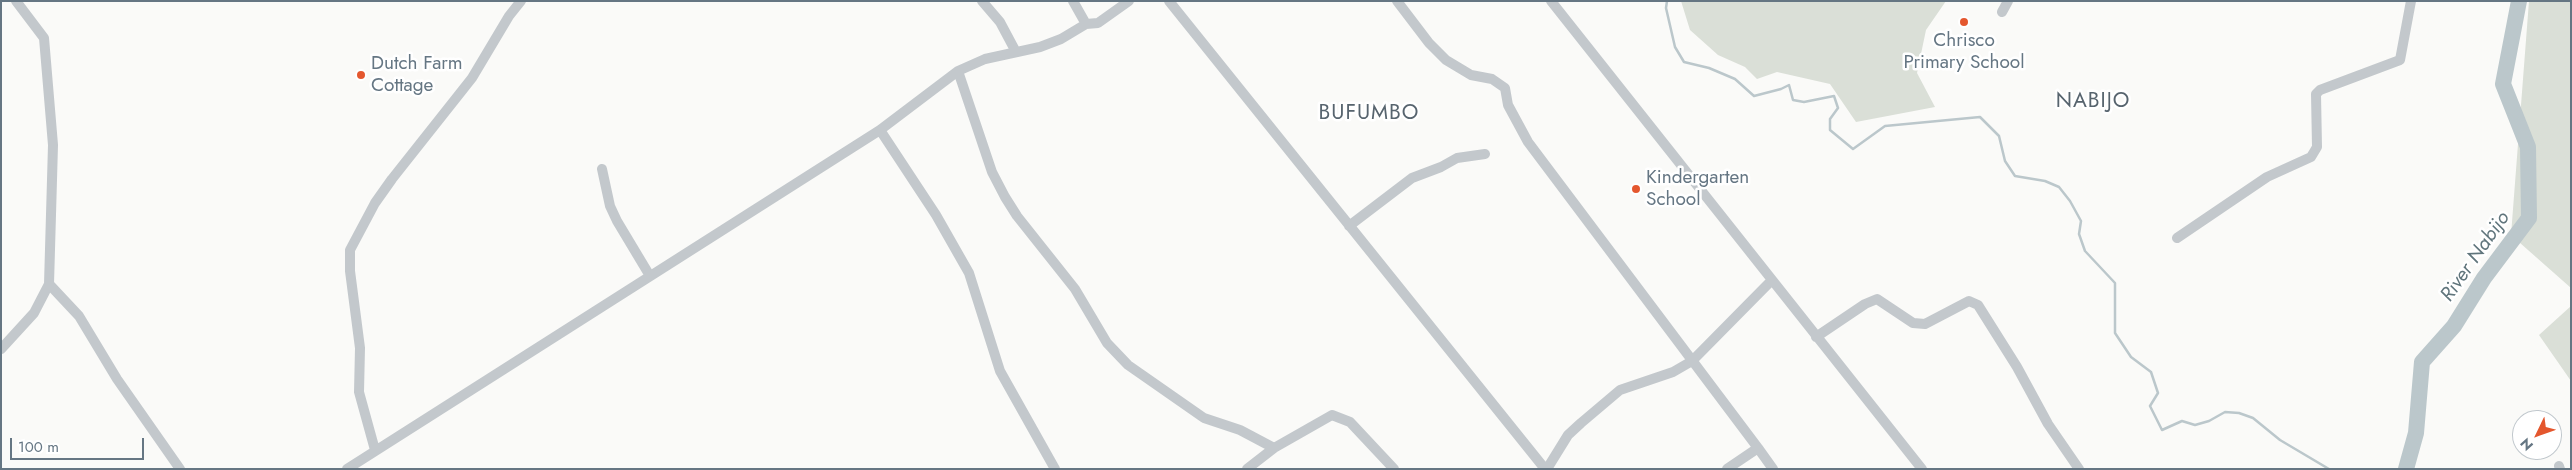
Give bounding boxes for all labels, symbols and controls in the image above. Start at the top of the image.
marker: Chrisco Primary School [1958,16,1970,28]
place label: Chrisco Primary School [1903,30,2025,74]
place label: Dutch Farm Cottage [371,53,463,97]
marker: Dutch Farm Cottage [355,69,367,81]
district label: NABIJO [2055,89,2131,115]
district label: BUFUMBO [1318,101,1420,127]
place label: Kindergarten School [1646,167,1749,211]
marker: Kindergarten School [1630,183,1642,195]
water label: River Nabijo [2436,207,2516,307]
north arrow [2512,410,2562,460]
scale bar [12,428,146,460]
text: N [2515,434,2538,455]
text: 100 m [18,436,59,458]

